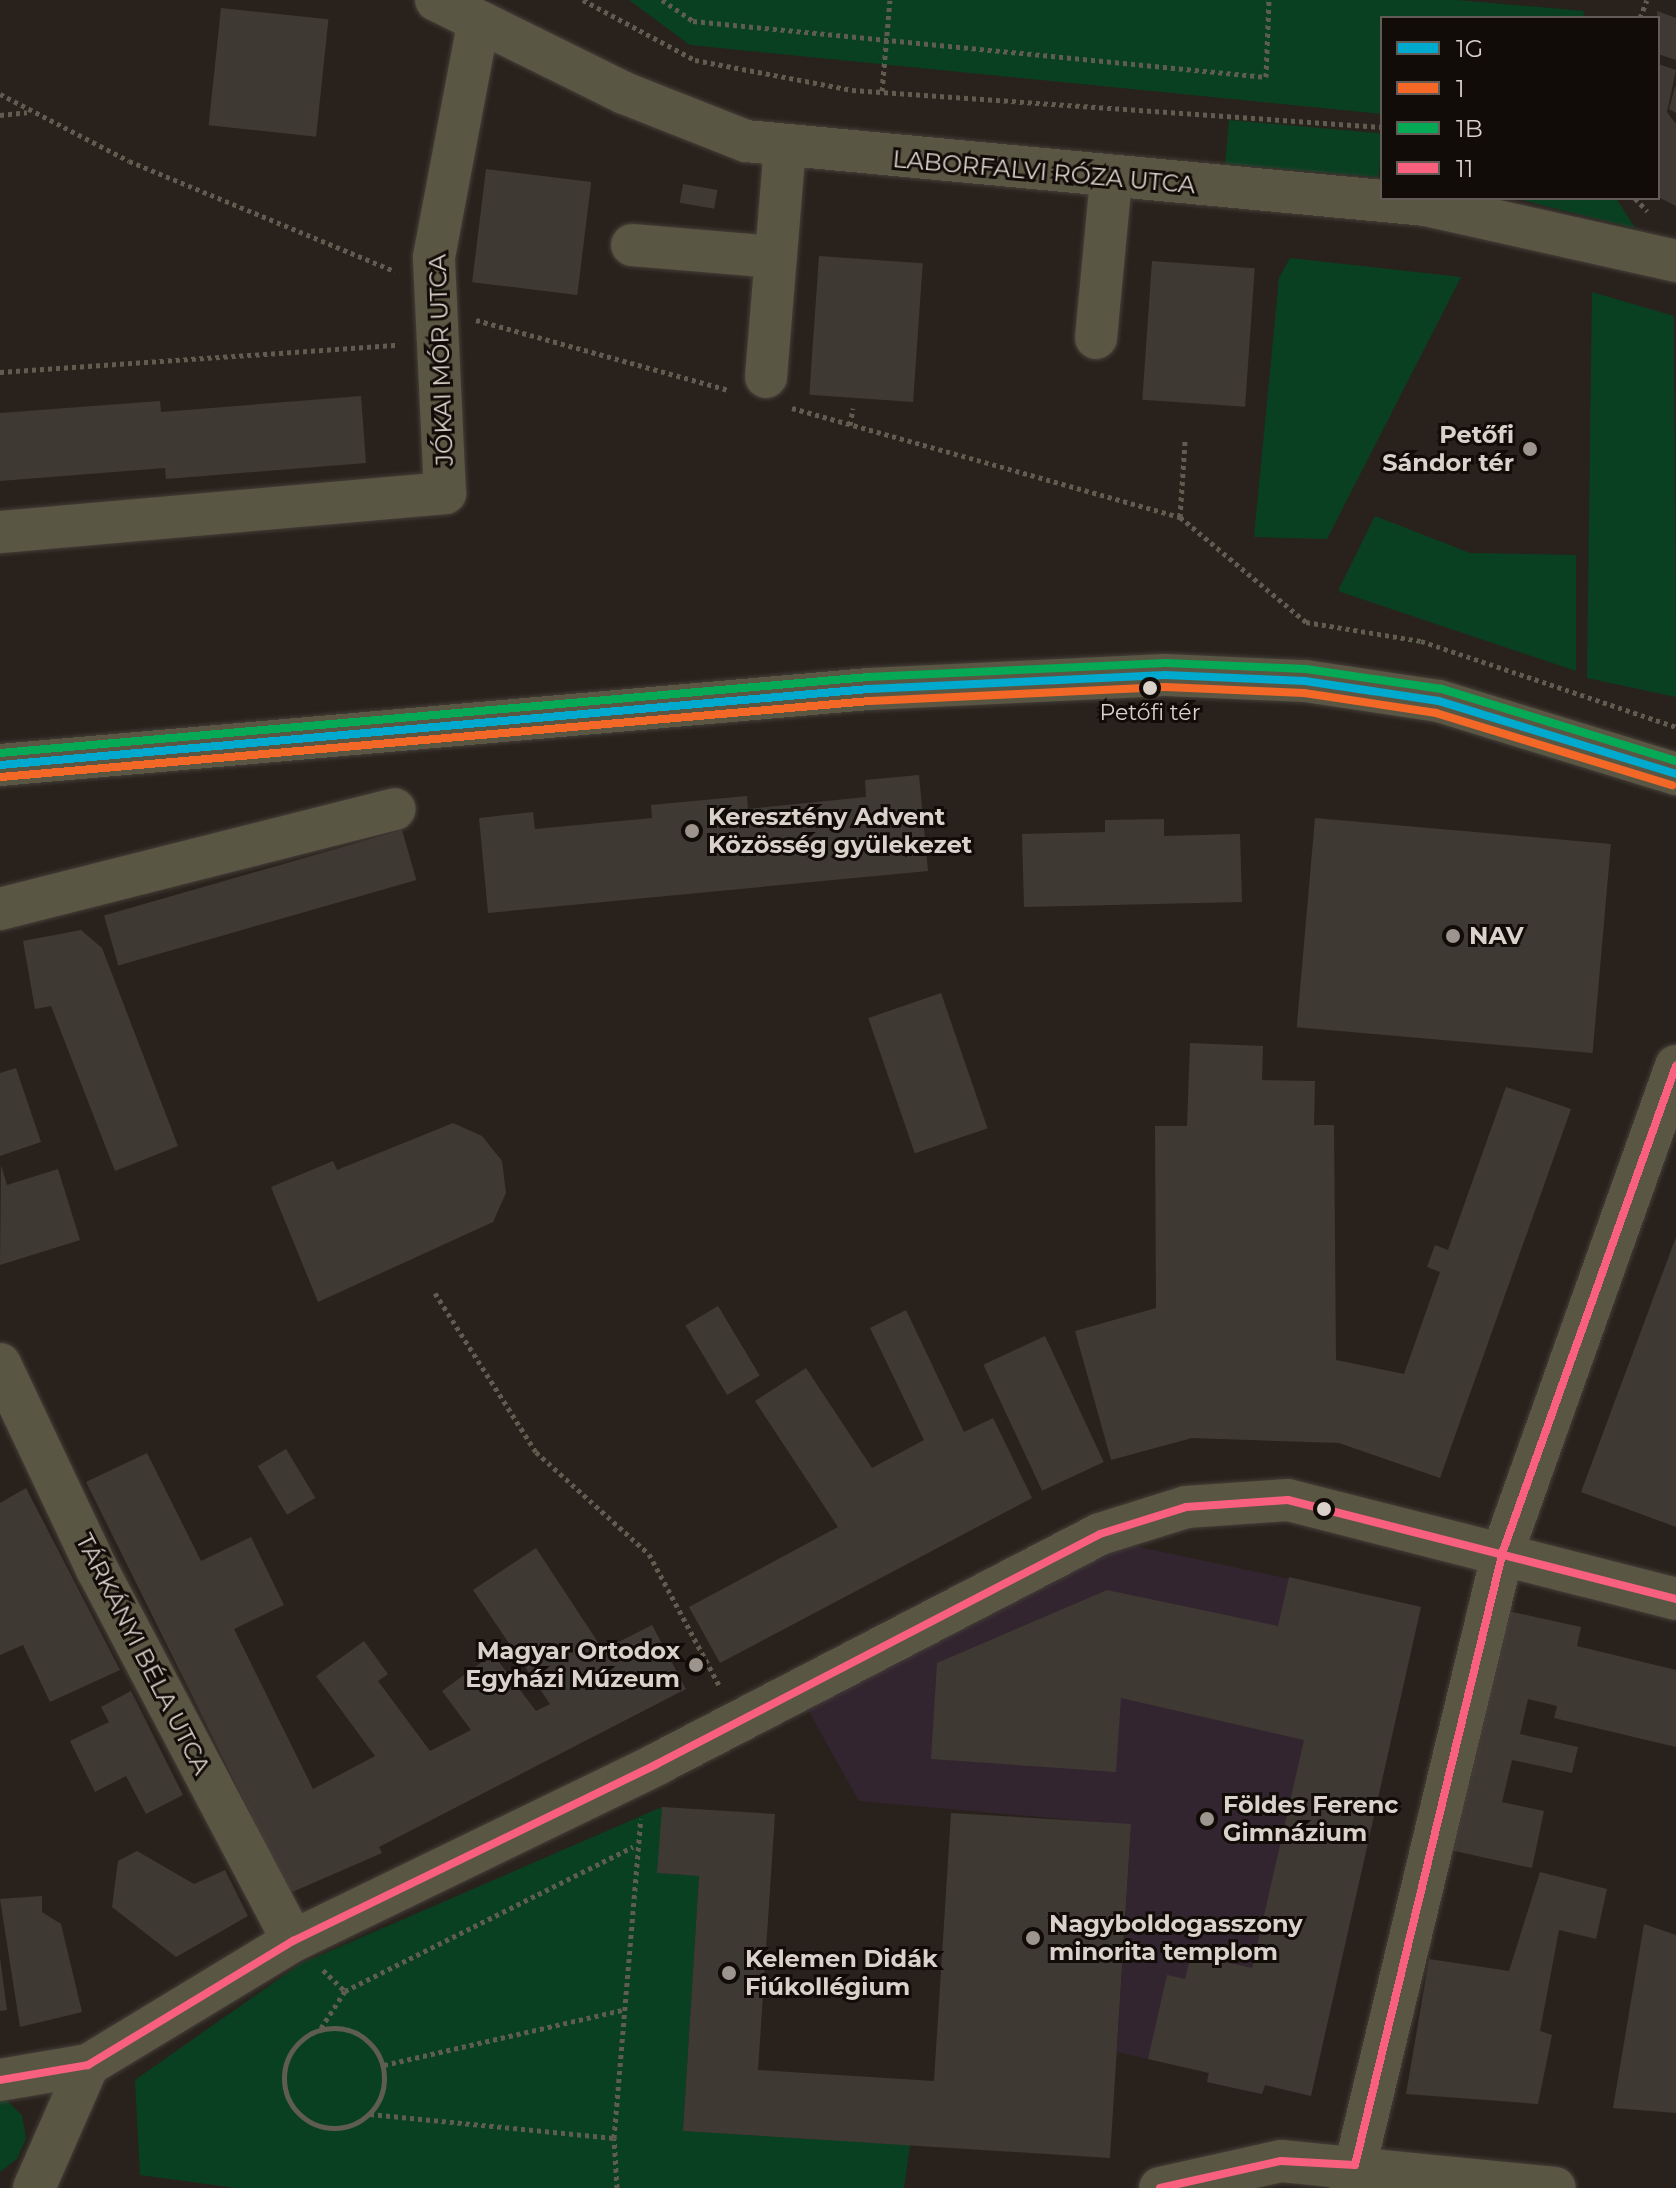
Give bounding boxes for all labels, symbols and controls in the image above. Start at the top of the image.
legend [1380,16,1660,200]
text: 1G [1456,34,1483,63]
text: 1 [1456,74,1465,103]
text: 1B [1456,114,1483,143]
street label: LABORFALVI RÓZA UTCA [891,144,1197,200]
text: 11 [1456,154,1473,183]
street label: JÓKAI MÓR UTCA [423,254,459,466]
place label: Petőfi Sándor tér [1382,421,1514,477]
marker: Petőfi Sándor tér [1521,440,1539,458]
marker: Petőfi tér [1142,680,1158,696]
place label: Petőfi tér [1100,700,1200,726]
place label: Keresztény Advent Közösség gyülekezet [708,803,972,859]
marker: Keresztény Advent Közösség gyülekezet [683,822,701,840]
place label: NAV [1469,922,1524,950]
marker: NAV [1444,927,1462,945]
unlabelled marker [1316,1501,1332,1517]
street label: TÁRKÁNYI BÉLA UTCA [70,1529,216,1779]
place label: Magyar Ortodox Egyházi Múzeum [465,1637,680,1693]
marker: Magyar Ortodox Egyházi Múzeum [687,1656,705,1674]
place label: Földes Ferenc Gimnázium [1223,1791,1399,1847]
marker: Földes Ferenc Gimnázium [1198,1810,1216,1828]
place label: Nagyboldogasszony minorita templom [1049,1910,1303,1966]
marker: Nagyboldogasszony minorita templom [1024,1929,1042,1947]
place label: Kelemen Didák Fiúkollégium [745,1945,938,2001]
marker: Kelemen Didák Fiúkollégium [720,1964,738,1982]

